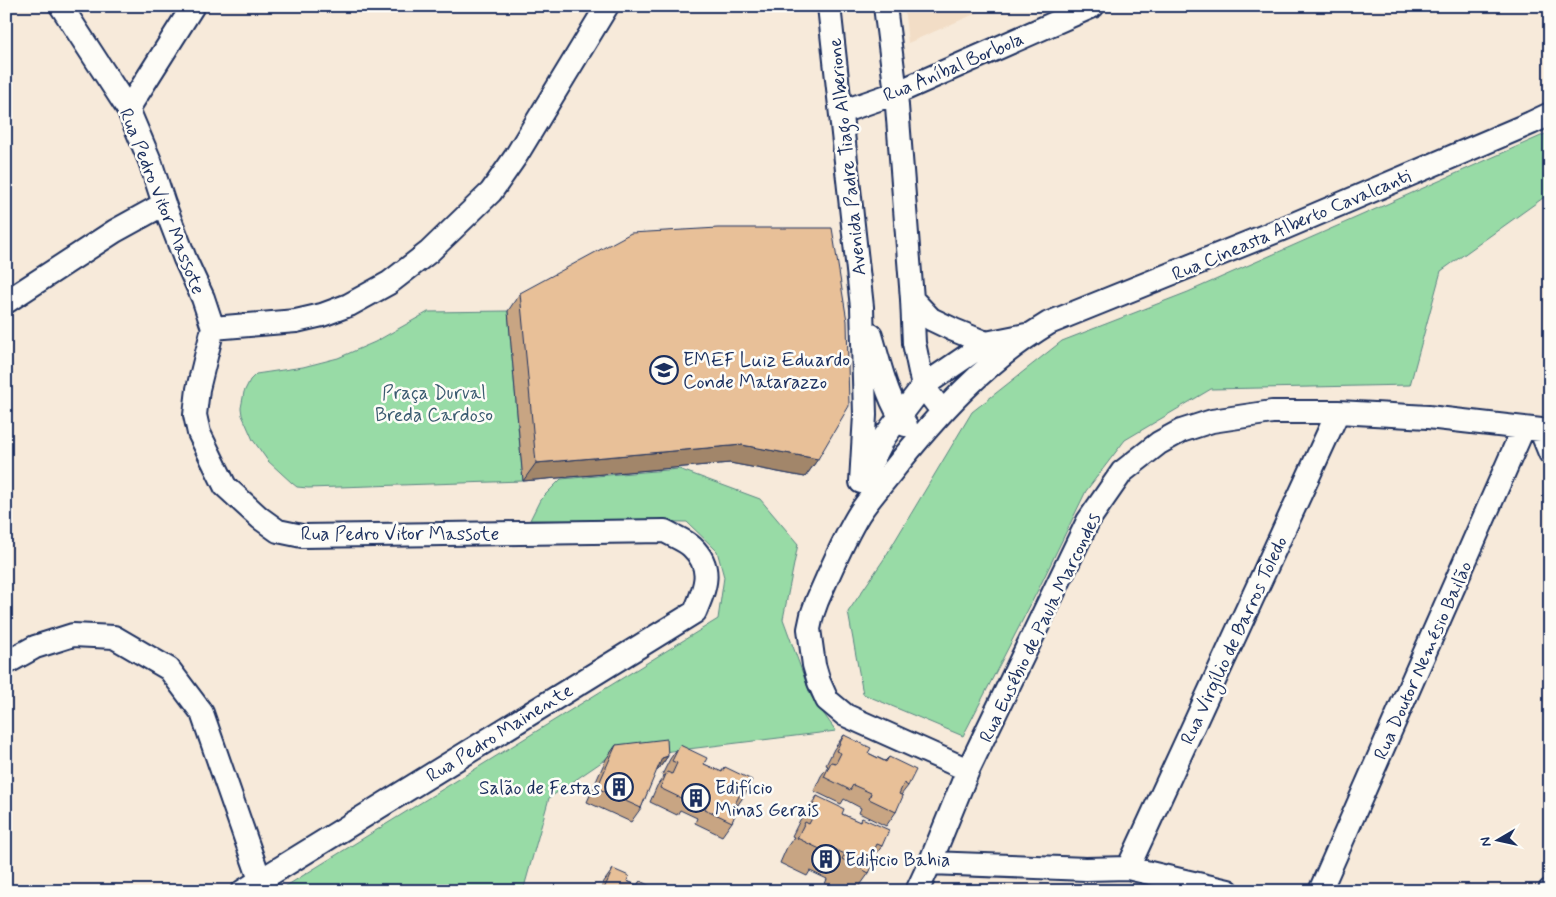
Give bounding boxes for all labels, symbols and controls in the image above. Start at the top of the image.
street label: Rua Aníbal Borbola [879,26,1028,108]
street label: Avenida Padre Tiago Alberione [823,36,875,277]
street label: Rua Pedro Vitor Massote [113,105,210,298]
street label: Rua Cineasta Alberto Cavalcanti [1168,164,1415,287]
place label: EMEF Luiz Eduardo Conde Matarazzo [683,348,850,395]
school or university icon: EMEF Luiz Eduardo Conde Matarazzo [649,355,679,385]
park label: Praça Durval Breda Cardoso [375,381,493,428]
street label: Rua Eusébio de Paula Marcondes [974,509,1107,747]
street label: Rua Pedro Vitor Massote [301,522,499,547]
street label: Rua Virgílio de Barros Toledo [1175,532,1295,750]
street label: Rua Doutor Nemésio Bailão [1368,557,1478,764]
street label: Rua Pedro Mainente [422,678,578,789]
building icon: Salão de Festas [604,772,634,802]
place label: Salão de Festas [479,776,601,801]
place label: Edifício Minas Gerais [715,776,819,823]
building icon: Edifício Minas Gerais [681,783,711,813]
north arrow [1474,814,1524,864]
text: N [1477,836,1496,848]
building icon: Edificio Bahia [811,844,841,874]
place label: Edificio Bahia [845,848,950,873]

